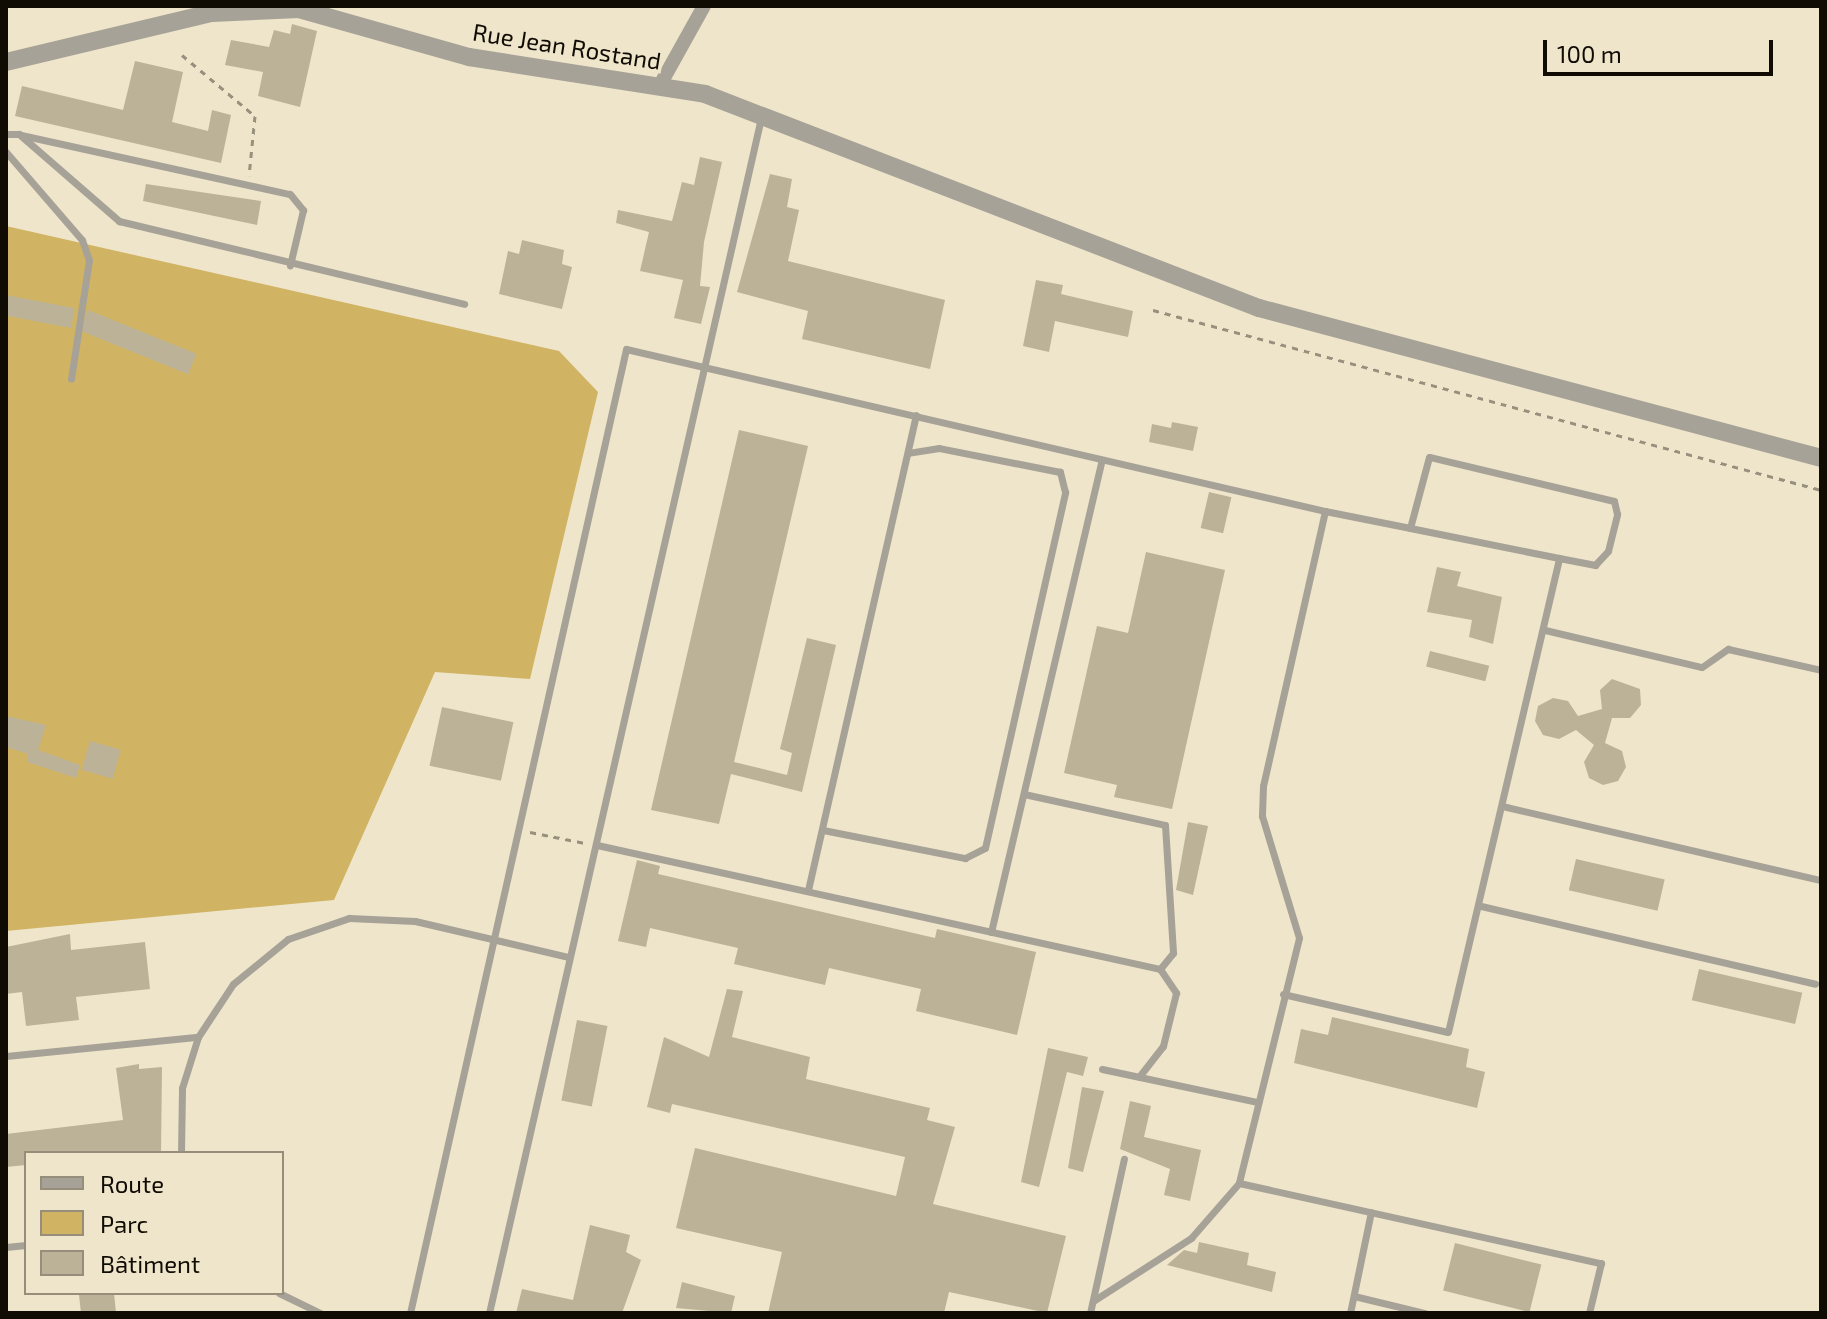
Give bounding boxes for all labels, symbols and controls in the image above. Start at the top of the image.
street label: Rue Jean Rostand [471,17,663,75]
scale bar [1547,24,1777,74]
text: 100 m [1557,39,1622,68]
legend [24,1151,284,1295]
text: Route [100,1169,164,1198]
text: Parc [100,1209,148,1238]
text: Bâtiment [100,1249,200,1278]

